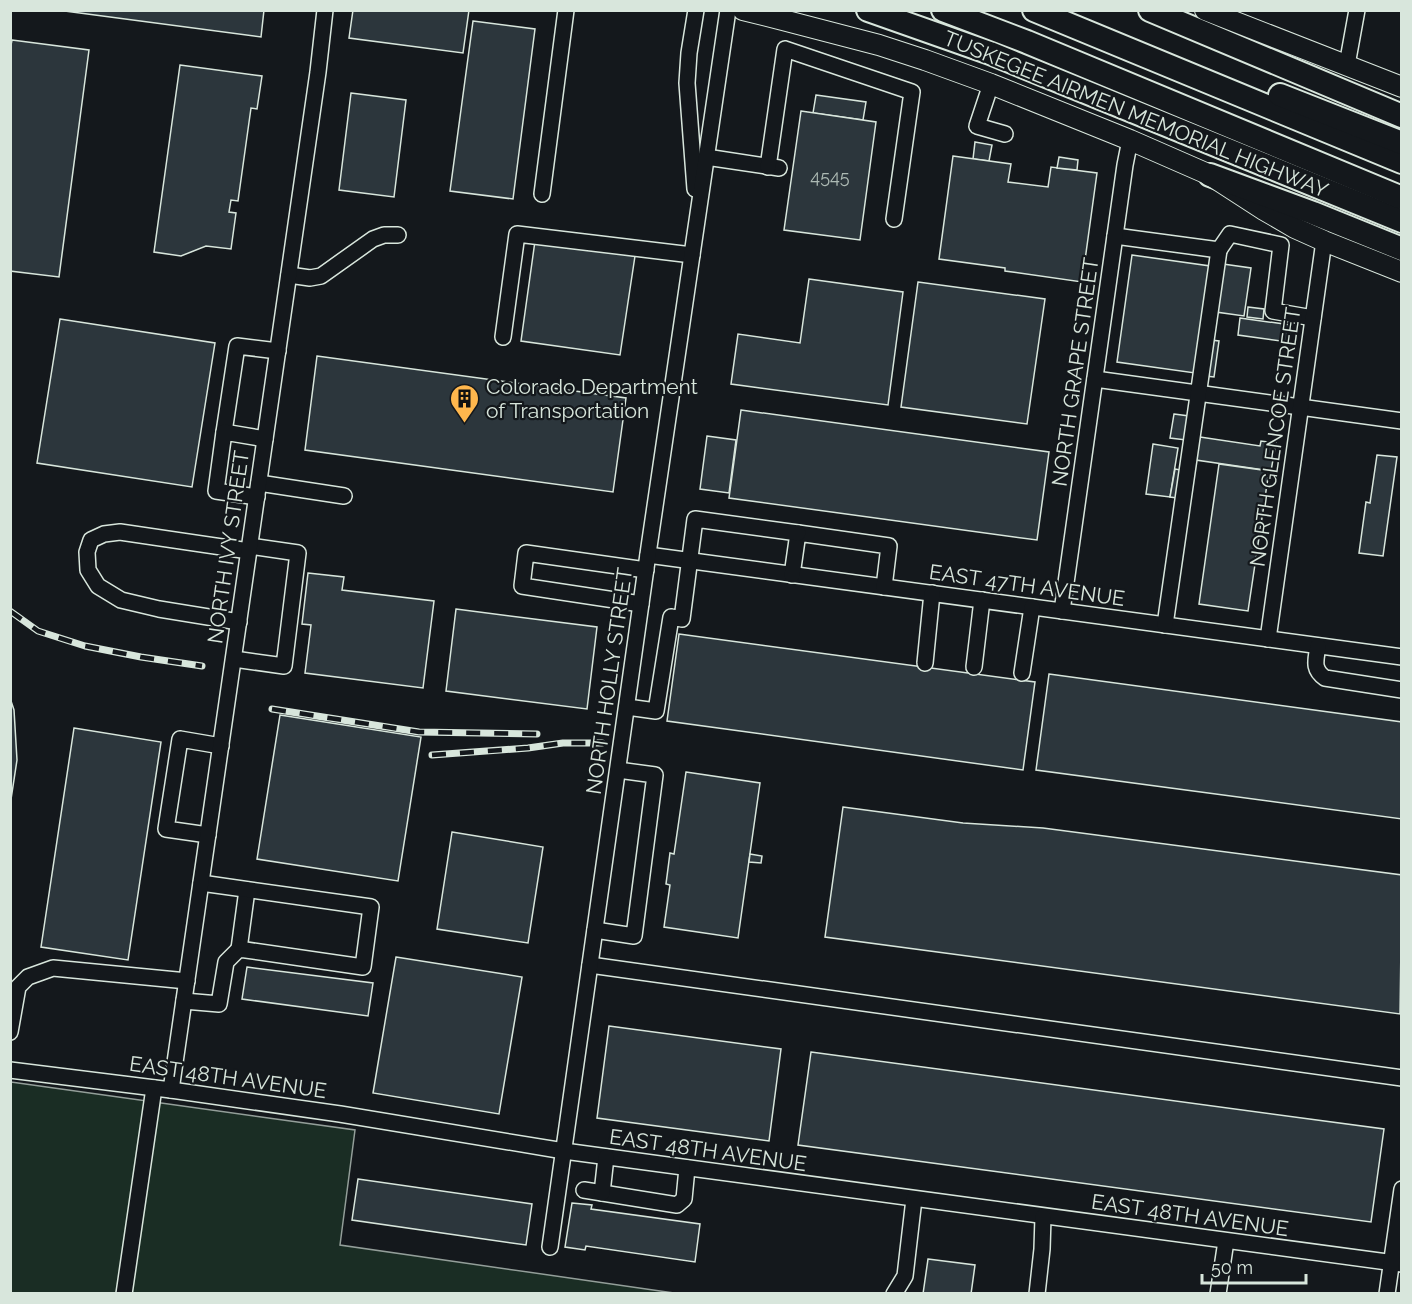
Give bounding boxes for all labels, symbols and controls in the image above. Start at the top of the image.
street label: TUSKEGEE AIRMEN MEMORIAL HIGHWAY [940,25,1332,203]
house number: 4545 [810,166,850,187]
street label: NORTH GRAPE STREET [1047,256,1103,488]
street label: NORTH GLENCOE STREET [1244,306,1306,568]
place label: Colorado Department of Transportation [486,374,698,423]
building icon: Colorado Department of Transportation [449,382,481,424]
street label: NORTH IVY STREET [202,449,254,645]
street label: EAST 47TH AVENUE [928,559,1126,611]
street label: NORTH HOLLY STREET [581,566,637,796]
street label: EAST 48TH AVENUE [128,1051,328,1103]
street label: EAST 48TH AVENUE [608,1124,808,1176]
street label: EAST 48TH AVENUE [1090,1189,1290,1241]
scale bar [1202,1247,1306,1285]
text: 50 m [1211,1257,1253,1278]

